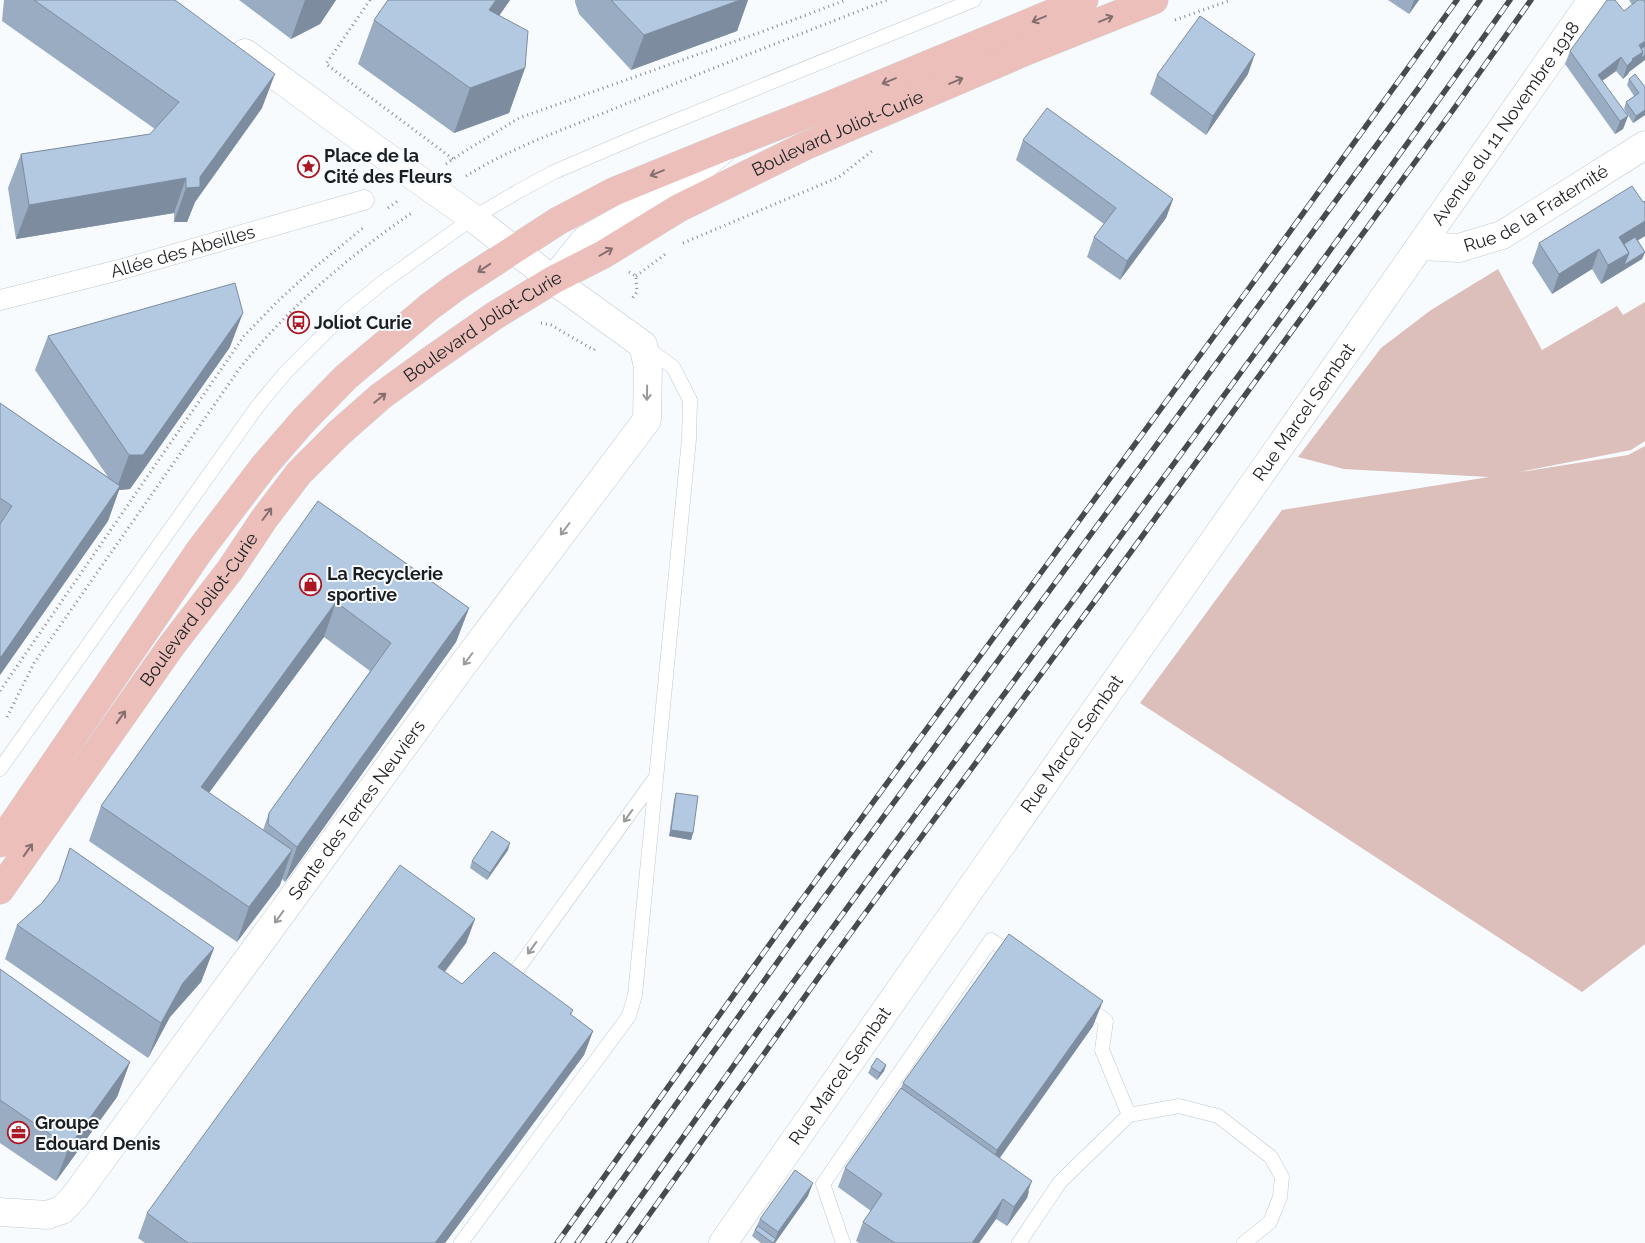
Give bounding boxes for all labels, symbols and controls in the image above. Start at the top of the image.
one-way arrow [1098,14,1113,24]
one-way arrow [1032,15,1048,24]
street label: Avenue du 11 Novembre 1918 [1427,17,1584,229]
one-way arrow [948,76,963,86]
one-way arrow [882,77,897,86]
street label: Boulevard Joliot-Curie [748,85,927,180]
place label: Place de la Cité des Fleurs [324,145,452,187]
place icon: Place de la Cité des Fleurs [296,154,320,178]
street label: Rue de la Fraternité [1461,160,1612,256]
one-way arrow [650,169,665,179]
street label: Allée des Abeilles [108,221,257,282]
one-way arrow [598,247,613,257]
one-way arrow [478,263,492,273]
street label: Boulevard Joliot-Curie [399,266,565,386]
bus stop icon: Joliot Curie [286,311,310,335]
place label: Joliot Curie [314,312,412,333]
street label: Rue Marcel Sembat [1248,339,1359,485]
one-way arrow [642,385,652,401]
one-way arrow [373,392,386,403]
one-way arrow [262,508,273,521]
one-way arrow [560,522,570,536]
street label: Boulevard Joliot-Curie [135,528,262,690]
place label: La Recyclerie sportive [327,563,443,605]
shop icon: La Recyclerie sportive [299,572,323,596]
one-way arrow [462,652,473,665]
street label: Rue Marcel Sembat [1016,671,1127,817]
one-way arrow [116,710,126,724]
street label: Sente des Terres Neuviers [284,715,429,904]
one-way arrow [623,809,633,823]
one-way arrow [23,843,33,857]
one-way arrow [274,910,284,924]
one-way arrow [527,941,537,955]
street label: Rue Marcel Sembat [784,1003,895,1148]
place label: Groupe Edouard Denis [35,1112,161,1154]
office icon: Groupe Edouard Denis [7,1121,31,1145]

